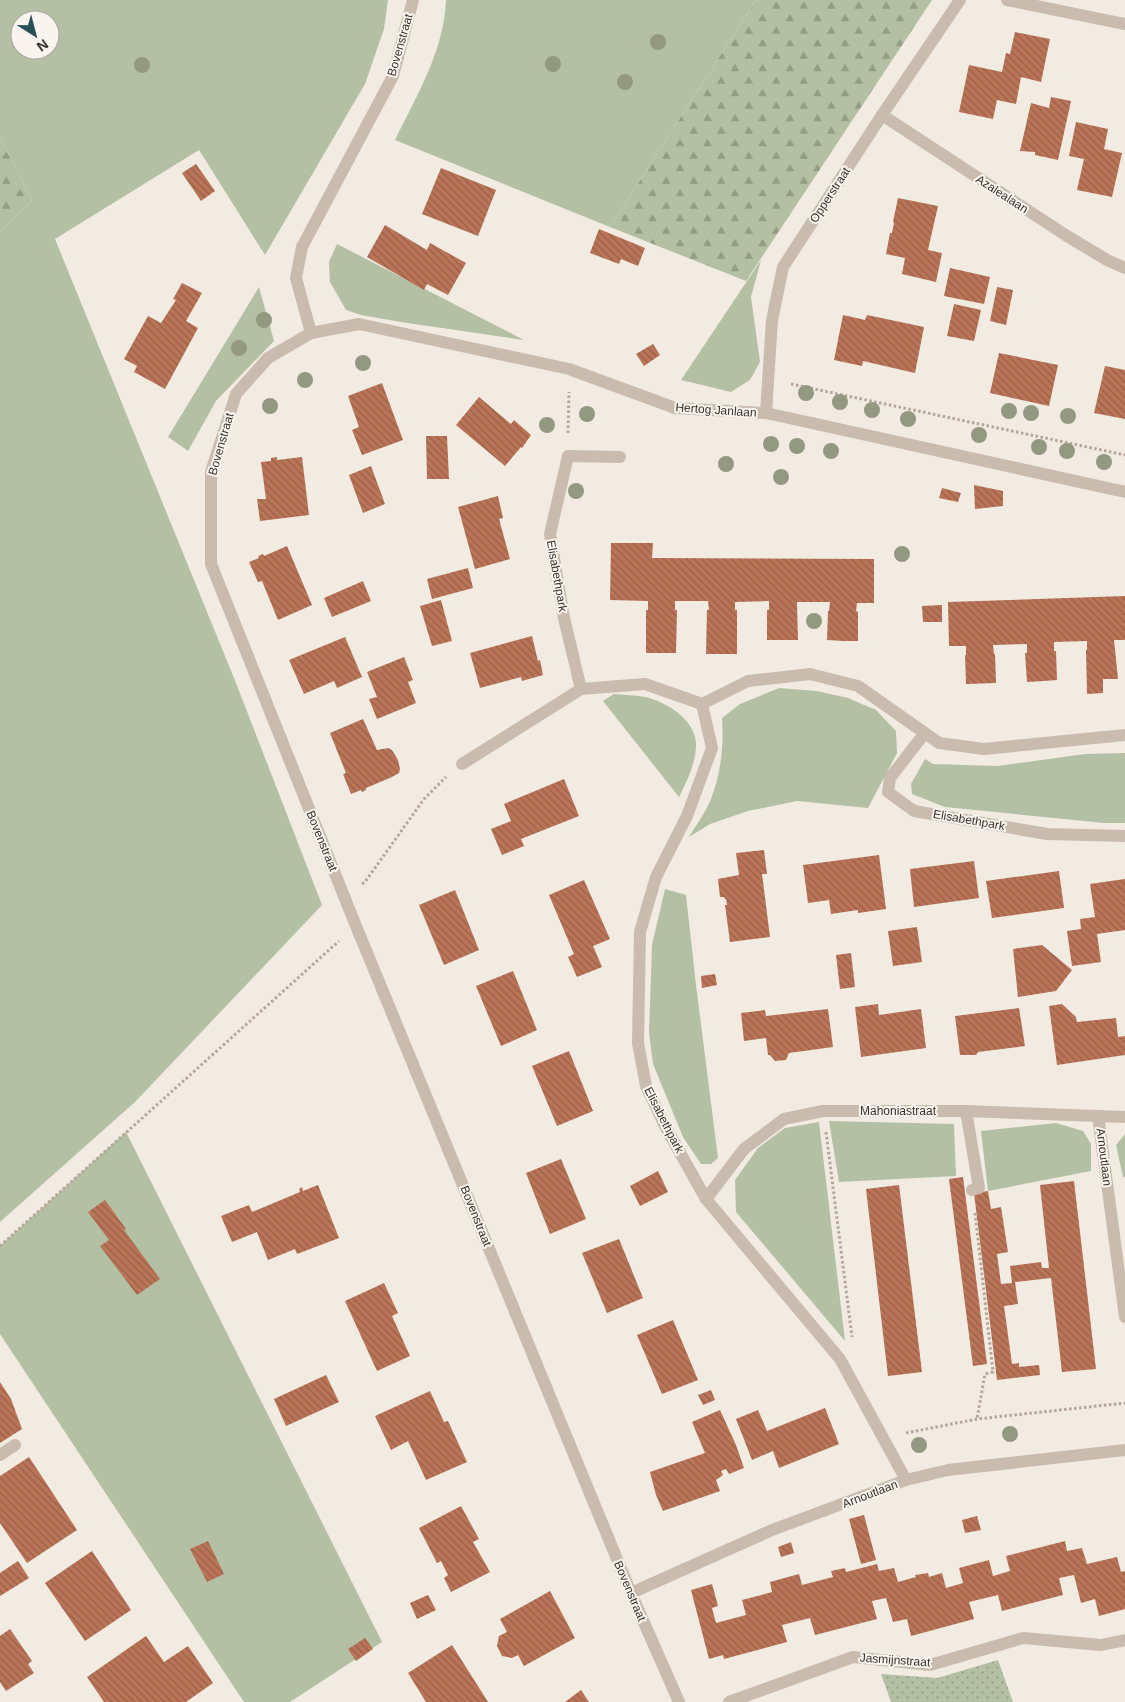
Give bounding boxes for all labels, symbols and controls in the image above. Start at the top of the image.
north arrow [10,10,60,60]
street label: Bovenstraat [384,12,416,78]
text: N [34,36,51,55]
street label: Opperstraat [807,164,853,225]
street label: Azalealaan [973,172,1031,216]
street label: Hertog Janlaan [675,400,757,420]
street label: Bovenstraat [205,411,237,477]
street label: Elisabethpark [544,539,570,614]
street label: Elisabethpark [932,807,1007,833]
street label: Bovenstraat [304,809,341,874]
street label: Elisabethpark [641,1084,687,1156]
street label: Mahoniastraat [860,1104,937,1118]
street label: Arnoutlaan [1094,1127,1114,1187]
street label: Bovenstraat [458,1184,495,1249]
street label: Arnoutlaan [840,1477,900,1511]
street label: Bovenstraat [611,1559,649,1624]
street label: Jasmijnstraat [859,1651,931,1669]

